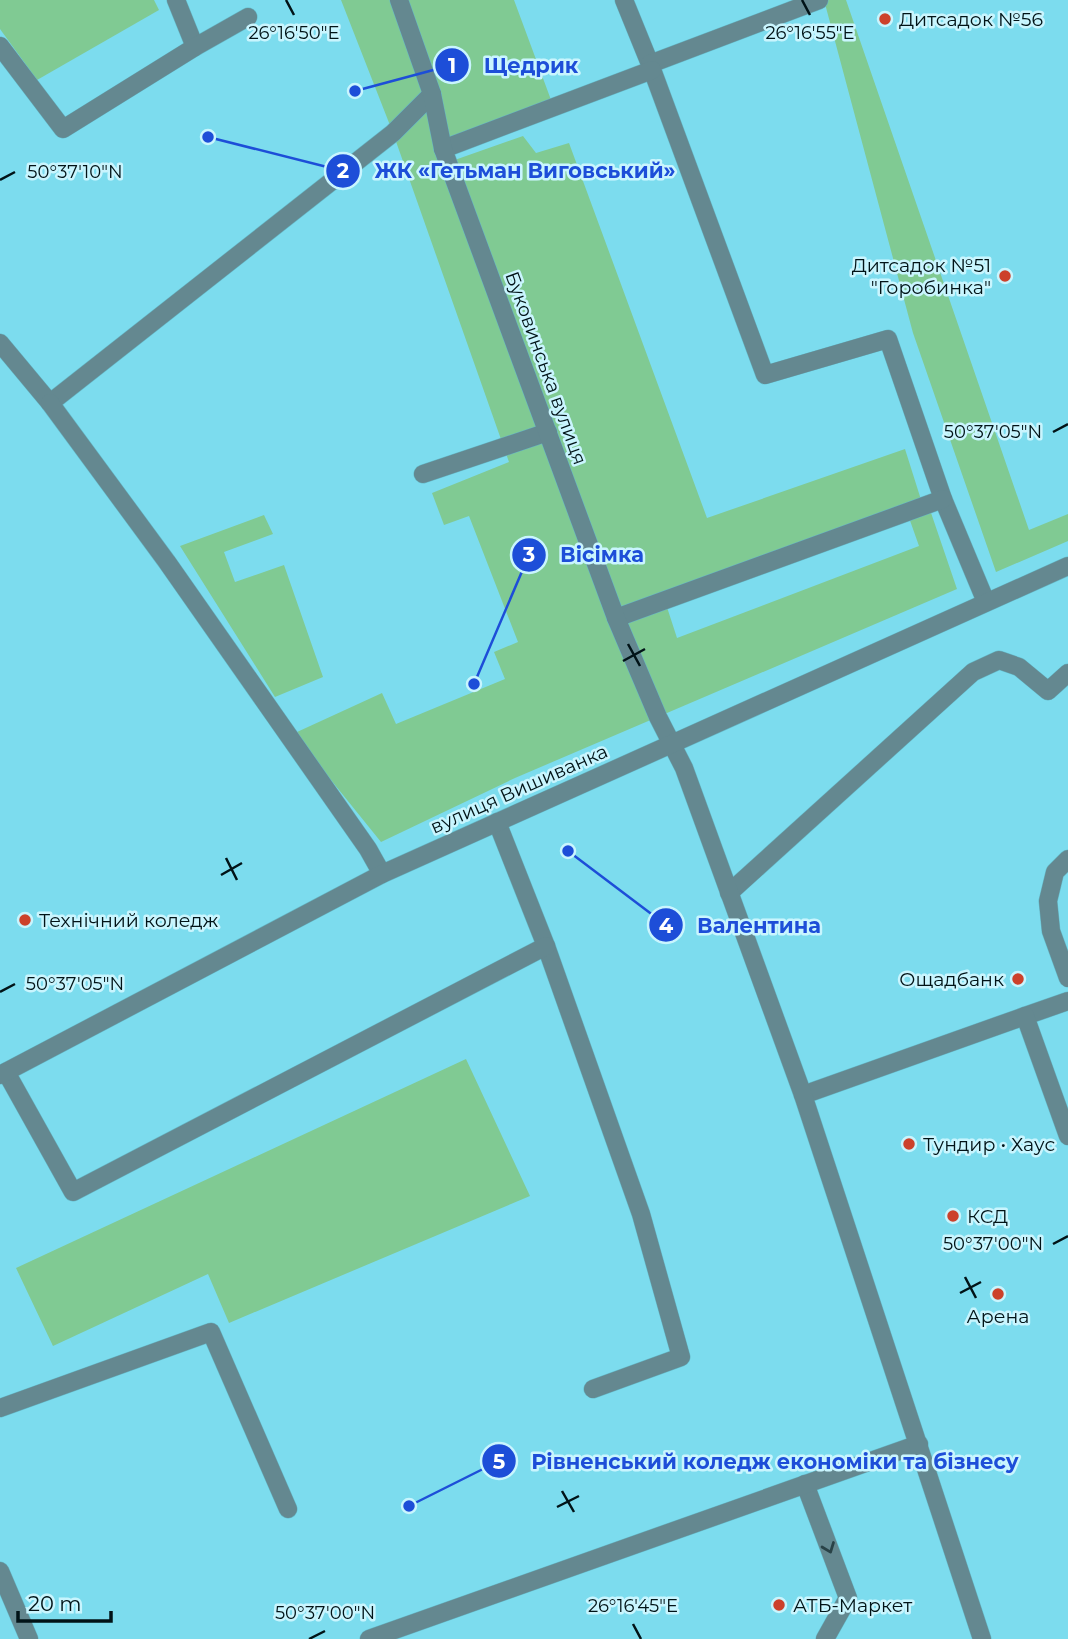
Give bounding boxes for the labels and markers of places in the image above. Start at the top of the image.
place label: Дитсадок №56 [899,8,1043,31]
marker: Дитсадок №56 [877,11,893,27]
callout: Щедрик [434,44,592,86]
callout: ЖК «Гетьман Виговський» [325,150,689,192]
place label: Дитсадок №51 "Горобинка" [852,254,991,299]
marker: Дитсадок №51 "Горобинка" [997,268,1013,284]
callout: Вiсiмка [512,534,658,576]
callout: Валентина [648,904,835,946]
place label: Технічний коледж [39,909,219,932]
marker: Технічний коледж [17,912,33,928]
place label: Ощадбанк [899,968,1004,991]
marker: Ощадбанк [1010,971,1026,987]
place label: Тундир • Хаус [923,1133,1055,1156]
marker: Тундир • Хаус [901,1136,917,1152]
place label: КСД [967,1205,1008,1228]
marker: КСД [945,1208,961,1224]
marker: Арена [990,1286,1006,1302]
place label: Арена [967,1305,1029,1328]
callout: Рівненський коледж економіки та бізнесу [482,1440,1032,1482]
place label: АТБ-Маркет [793,1594,912,1617]
marker: АТБ-Маркет [771,1597,787,1613]

